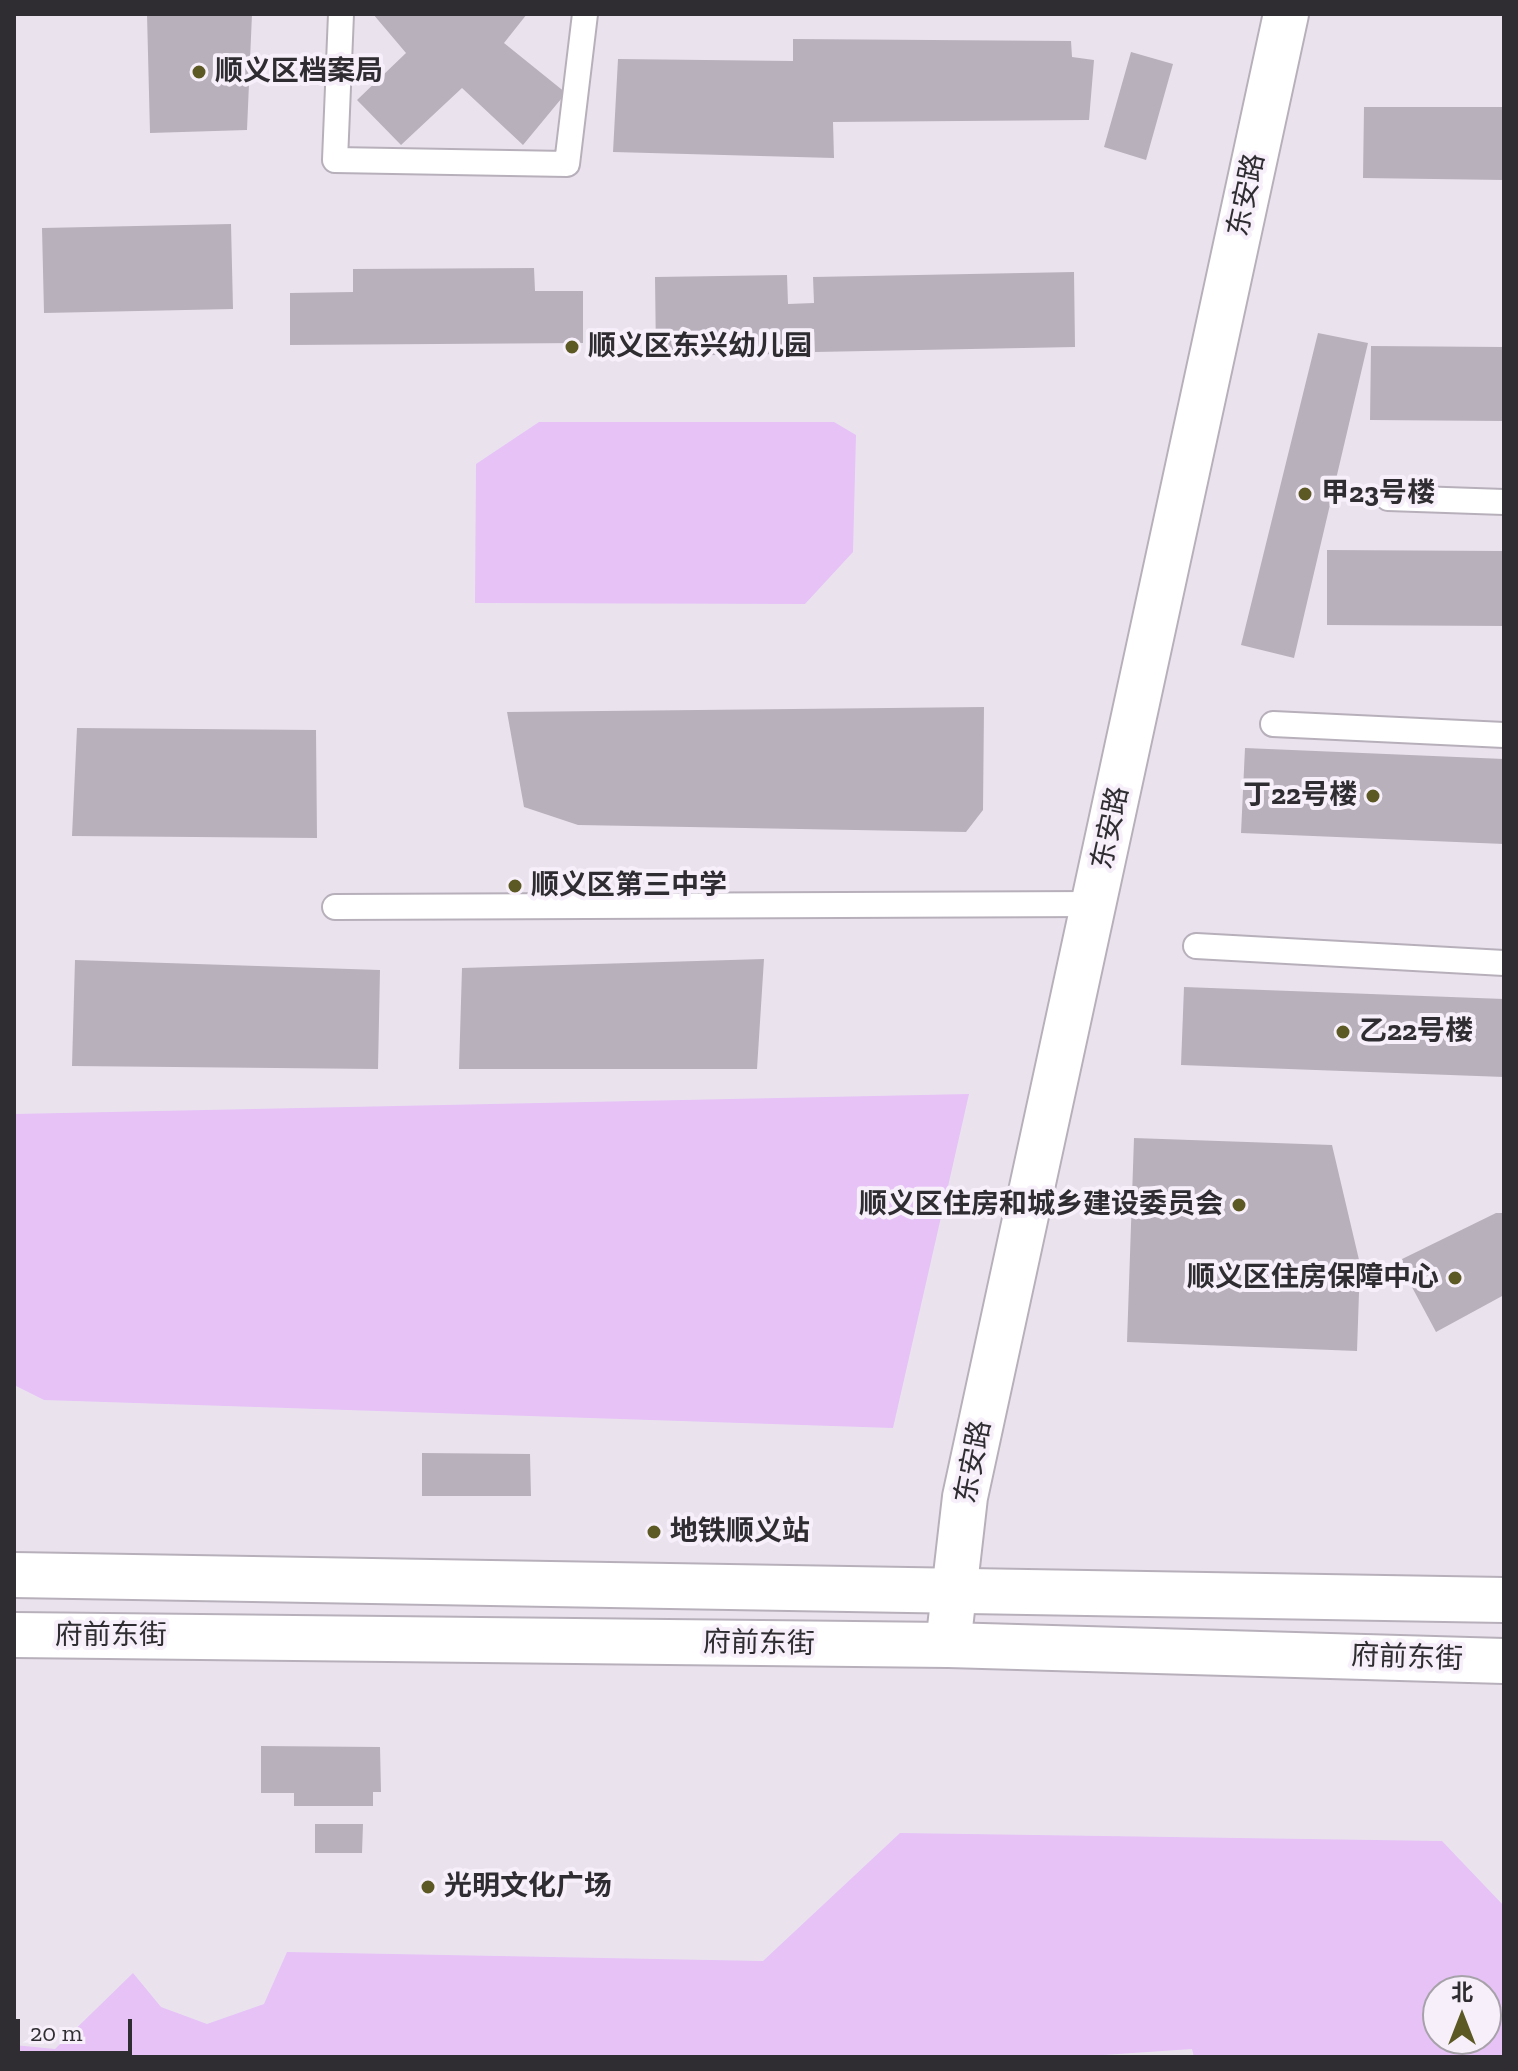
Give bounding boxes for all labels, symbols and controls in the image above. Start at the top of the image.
place label: 顺义区档案局 [215,55,383,89]
marker: 顺义区档案局 [190,63,208,81]
street label: 东安路 [1222,150,1272,240]
place label: 顺义区东兴幼儿园 [588,330,812,364]
marker: 顺义区东兴幼儿园 [563,338,581,356]
place label: 甲23号楼 [1321,477,1435,511]
marker: 甲23号楼 [1296,485,1314,503]
place label: 丁22号楼 [1243,779,1357,813]
street label: 东安路 [1086,783,1136,873]
marker: 丁22号楼 [1364,787,1382,805]
place label: 顺义区第三中学 [531,869,727,903]
marker: 顺义区第三中学 [506,877,524,895]
place label: 乙22号楼 [1359,1015,1473,1049]
marker: 乙22号楼 [1334,1023,1352,1041]
place label: 顺义区住房和城乡建设委员会 [859,1188,1223,1222]
marker: 顺义区住房和城乡建设委员会 [1230,1196,1248,1214]
place label: 顺义区住房保障中心 [1187,1261,1439,1295]
marker: 顺义区住房保障中心 [1446,1269,1464,1287]
street label: 东安路 [949,1418,999,1506]
place label: 地铁顺义站 [670,1515,810,1549]
marker: 地铁顺义站 [645,1523,663,1541]
street label: 府前东街 [55,1619,167,1653]
street label: 府前东街 [703,1626,815,1662]
street label: 府前东街 [1350,1639,1464,1677]
place label: 光明文化广场 [444,1870,612,1904]
marker: 光明文化广场 [419,1878,437,1896]
north arrow [1422,1975,1502,2055]
text: 北 [1451,1979,1473,2006]
scale bar [20,2003,136,2053]
text: 20 m [30,2018,82,2047]

